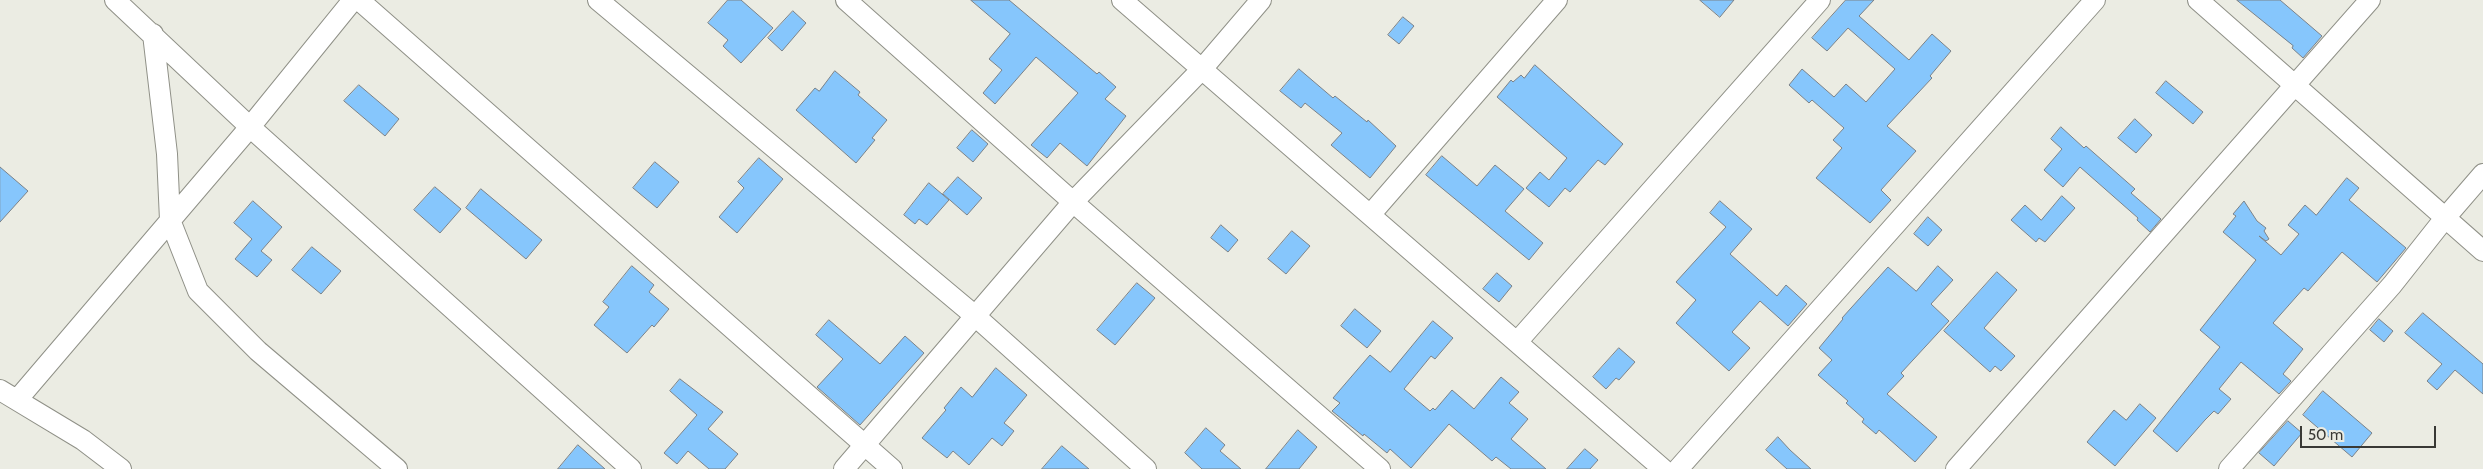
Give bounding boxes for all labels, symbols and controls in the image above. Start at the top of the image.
scale bar [2303,416,2439,448]
text: 50 m [2308,426,2343,444]

